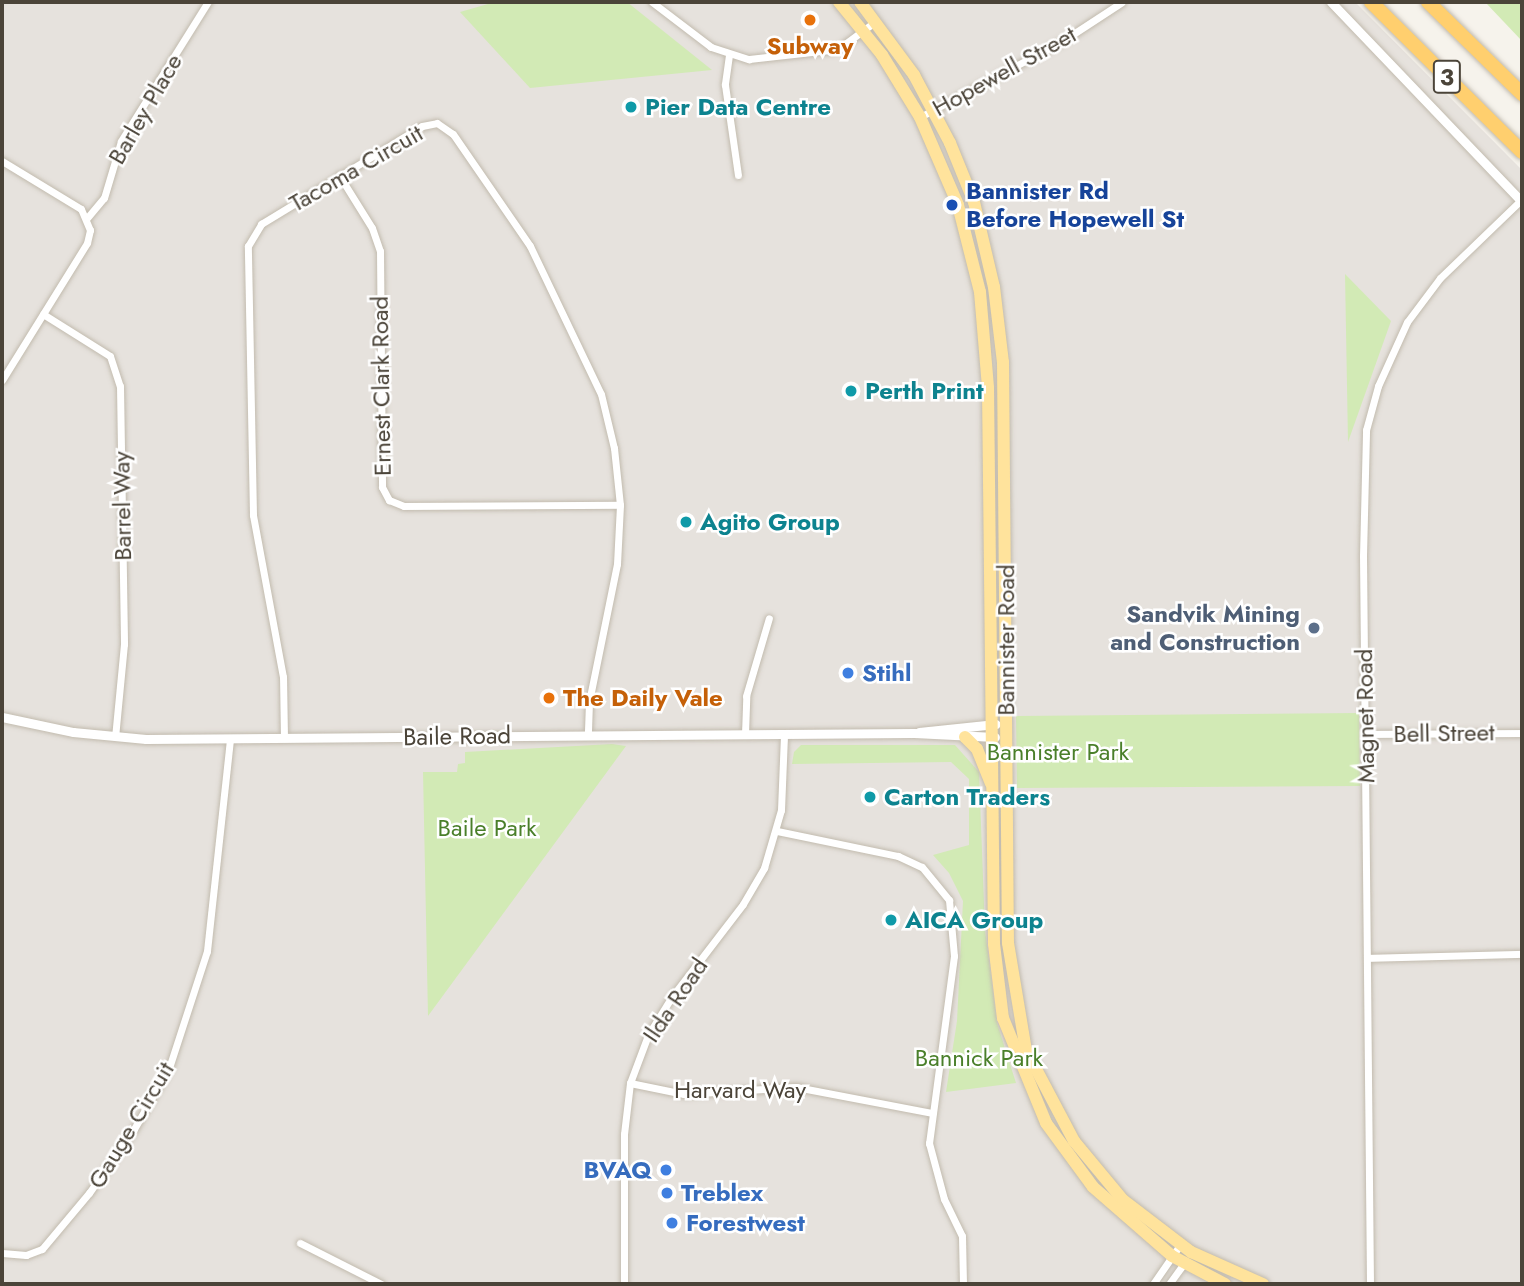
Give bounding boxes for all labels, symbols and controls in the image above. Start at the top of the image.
marker: Subway [802,12,818,28]
street label: Hopewell Street [927,20,1081,122]
place label: Subway [767,32,853,60]
street label: Barley Place [102,49,188,169]
road number: 3 [1431,58,1463,96]
place label: Pier Data Centre [645,93,831,121]
marker: Pier Data Centre [623,99,639,115]
street label: Tacoma Circuit [284,118,428,218]
place label: Bannister Rd Before Hopewell St [966,177,1184,233]
marker: Bannister Rd Before Hopewell St [944,197,960,213]
street label: Ernest Clark Road [365,296,397,476]
place label: Perth Print [865,377,984,405]
marker: Perth Print [843,383,859,399]
street label: Barrel Way [107,451,137,561]
place label: Agito Group [700,508,840,536]
marker: Agito Group [678,514,694,530]
street label: Bannister Road [992,564,1020,716]
place label: Sandvik Mining and Construction [1110,600,1300,656]
marker: Sandvik Mining and Construction [1306,620,1322,636]
street label: Magnet Road [1349,649,1381,783]
place label: Stihl [862,659,911,687]
marker: Stihl [840,665,856,681]
place label: The Daily Vale [563,684,723,712]
marker: The Daily Vale [541,690,557,706]
street label: Bell Street [1393,718,1495,748]
street label: Baile Road [403,721,511,751]
park label: Bannister Park [987,738,1129,766]
place label: Carton Traders [884,783,1050,811]
marker: Carton Traders [862,789,878,805]
park label: Baile Park [437,814,537,842]
place label: AICA Group [905,906,1043,934]
marker: AICA Group [883,912,899,928]
street label: Ilda Road [636,952,714,1048]
park label: Bannick Park [915,1044,1043,1072]
street label: Gauge Circuit [82,1056,180,1194]
street label: Harvard Way [674,1076,806,1104]
place label: BVAQ [584,1156,652,1184]
marker: BVAQ [658,1162,674,1178]
place label: Treblex [681,1179,763,1207]
marker: Treblex [659,1185,675,1201]
place label: Forestwest [686,1209,805,1237]
marker: Forestwest [664,1215,680,1231]

